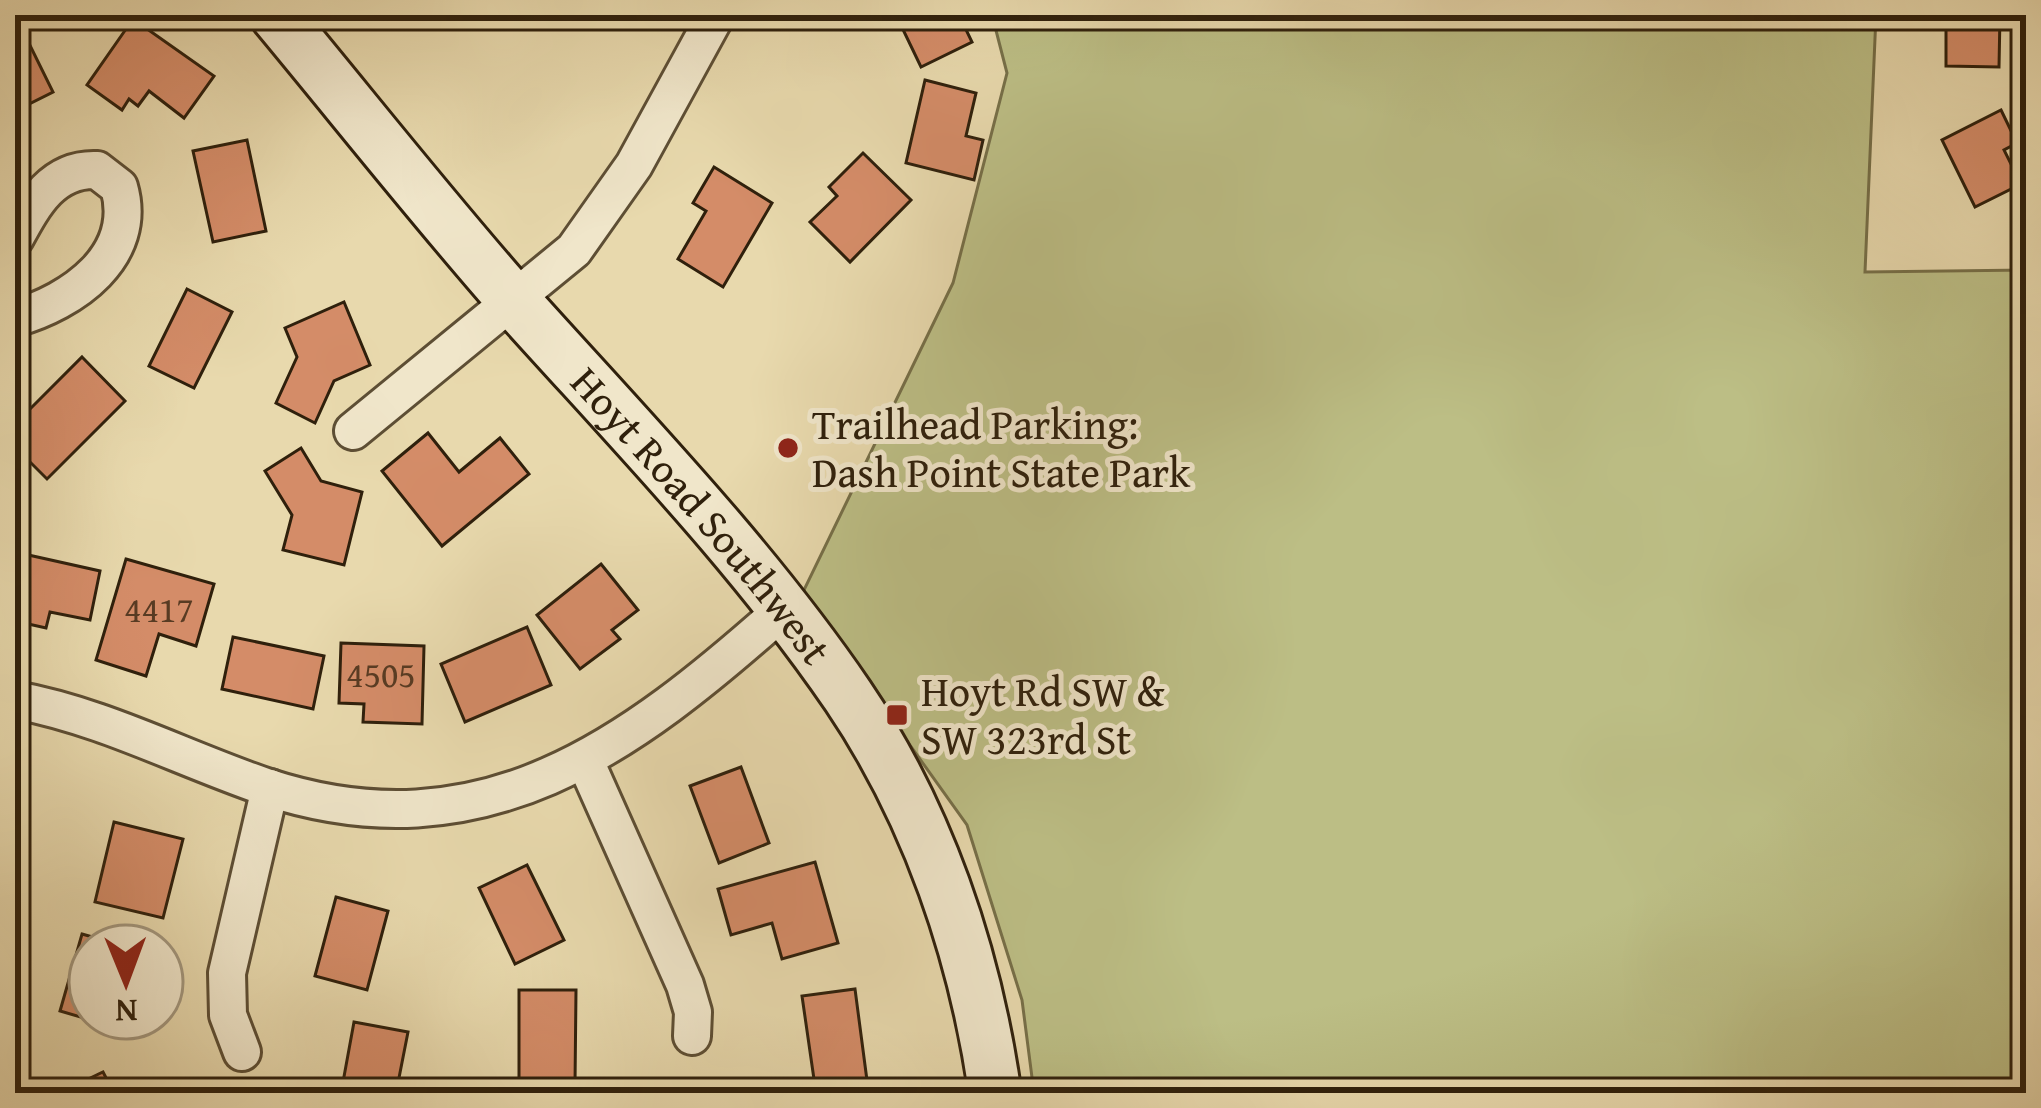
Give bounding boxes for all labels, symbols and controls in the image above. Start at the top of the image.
street label: Hoyt Road Southwest [557,352,847,677]
place label: Trailhead Parking: Dash Point State Park [812,393,1191,502]
marker: Trailhead Parking: Dash Point State Park [775,435,801,461]
house number: 4417 [124,582,194,635]
house number: 4505 [346,647,416,700]
place label: Hoyt Rd SW & SW 323rd St [921,660,1166,769]
marker: Hoyt Rd SW & SW 323rd St [884,702,910,728]
north arrow [66,922,186,1042]
text: N [115,988,138,1036]

